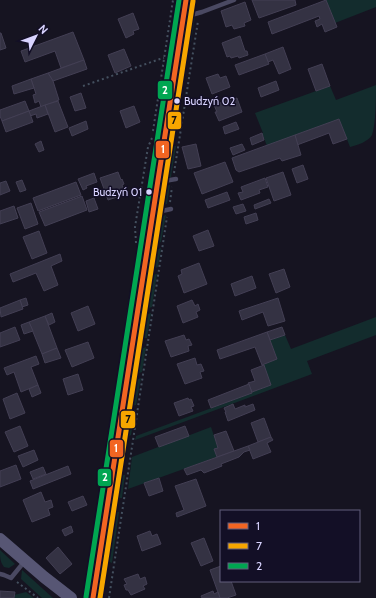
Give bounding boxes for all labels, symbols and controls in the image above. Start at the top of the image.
north arrow [16,16,56,56]
text: N [36,22,51,37]
line badge: 2 [157,80,173,100]
text: 2 [162,83,168,97]
place label: Budzyń 02 [184,94,235,108]
marker: Budzyń 02 [172,96,182,106]
line badge: 7 [167,111,182,130]
text: 7 [171,113,177,127]
line badge: 1 [155,140,170,159]
text: 1 [161,142,165,156]
place label: Budzyń 01 [93,185,142,199]
marker: Budzyń 01 [144,187,154,197]
line badge: 7 [120,410,136,429]
text: 7 [125,412,131,426]
line badge: 1 [109,439,124,458]
text: 1 [114,441,118,455]
line badge: 2 [97,468,112,487]
text: 2 [102,470,108,484]
legend [220,510,360,582]
text: 1 [256,518,260,533]
text: 7 [256,538,262,553]
text: 2 [256,558,262,573]

